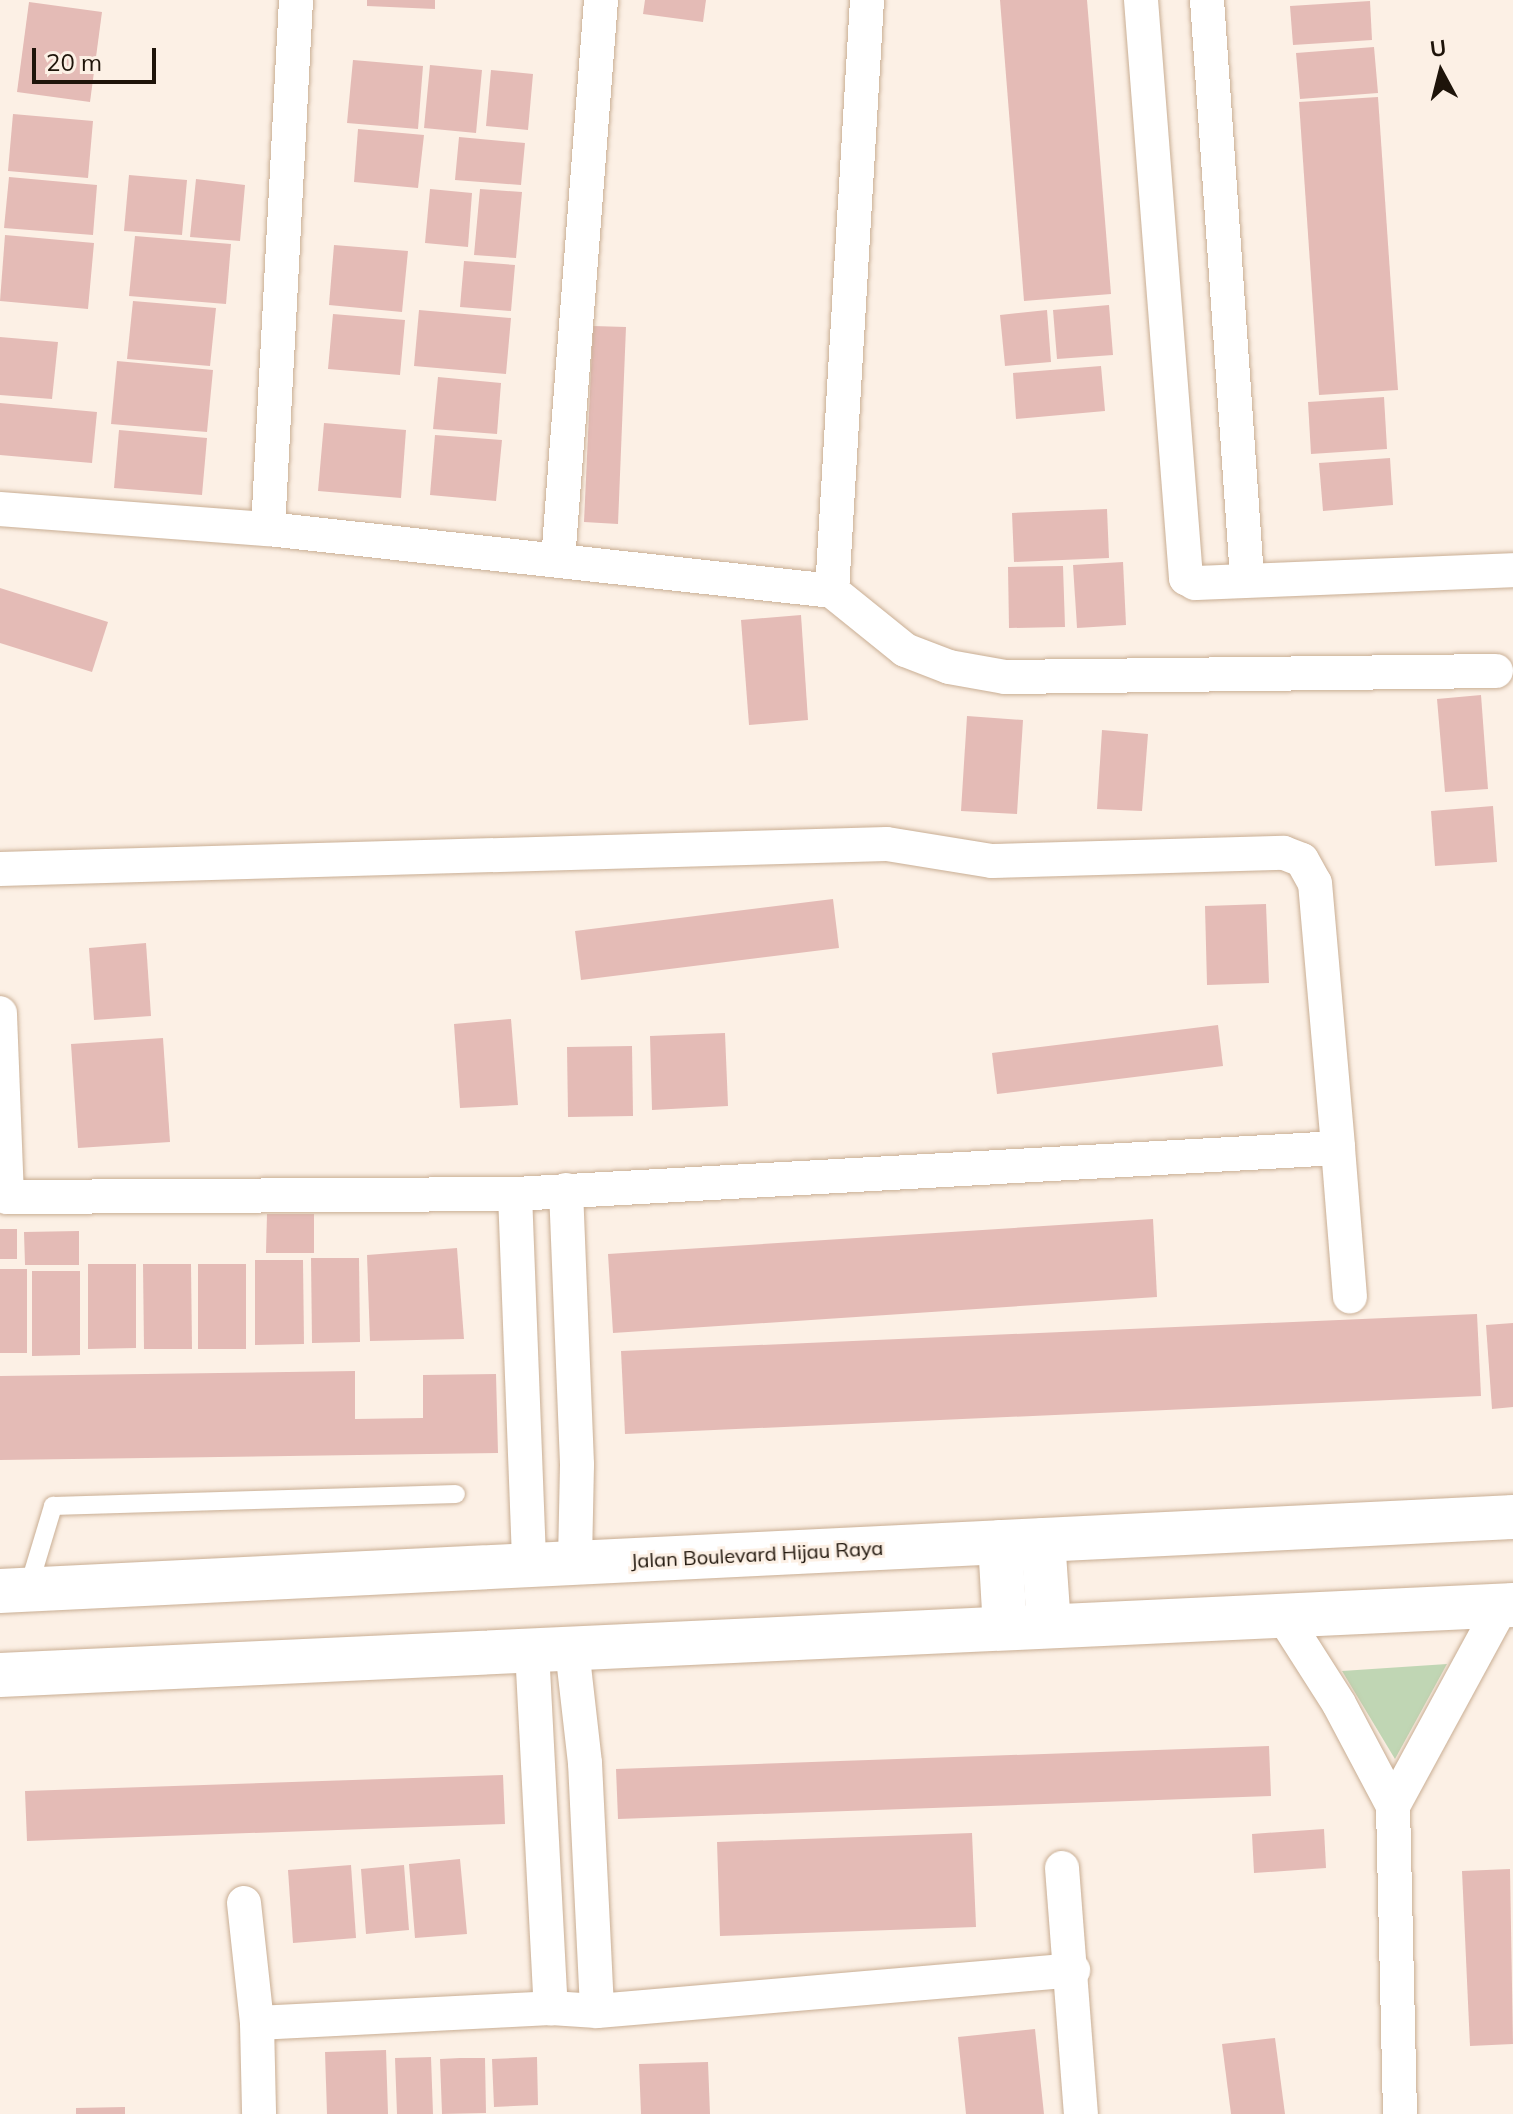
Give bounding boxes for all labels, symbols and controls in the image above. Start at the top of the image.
scale bar [36,32,160,82]
north arrow [1401,32,1481,112]
text: U [1428,33,1448,63]
text: 20 m [46,47,102,77]
street label: Jalan Boulevard Hijau Raya [630,1535,884,1573]

